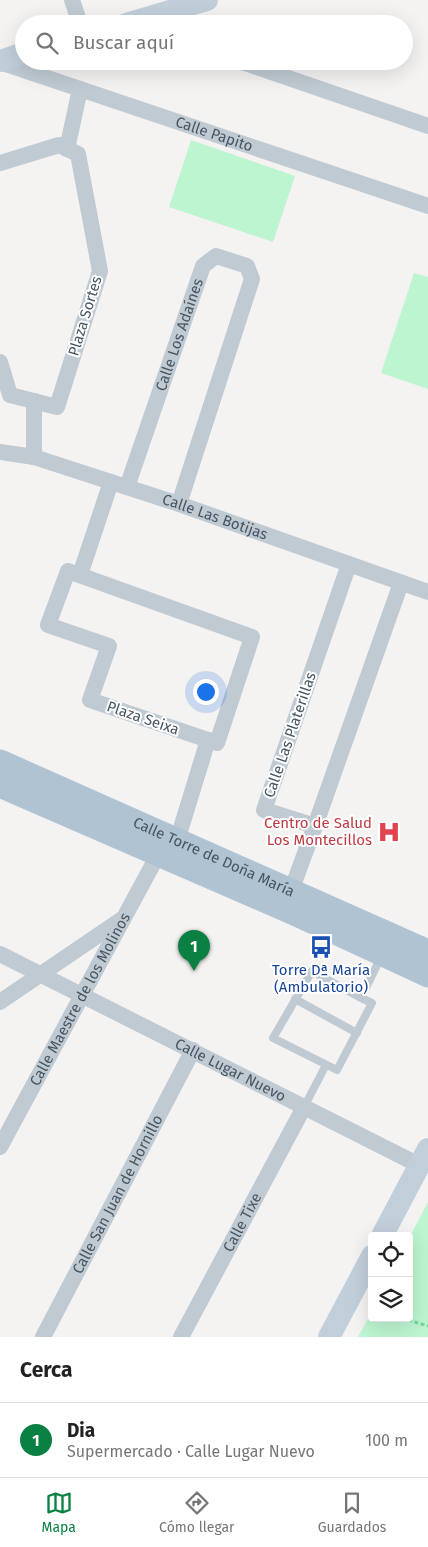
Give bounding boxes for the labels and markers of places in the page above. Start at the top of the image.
place label: Centro de Salud Los Montecillos [264,814,372,849]
hospital icon: Centro de Salud Los Montecillos [376,819,402,845]
pin: 1 [178,930,210,971]
bus stop icon: Torre Dª María (Ambulatorio) [308,934,334,960]
place label: Torre Dª María (Ambulatorio) [272,961,370,996]

